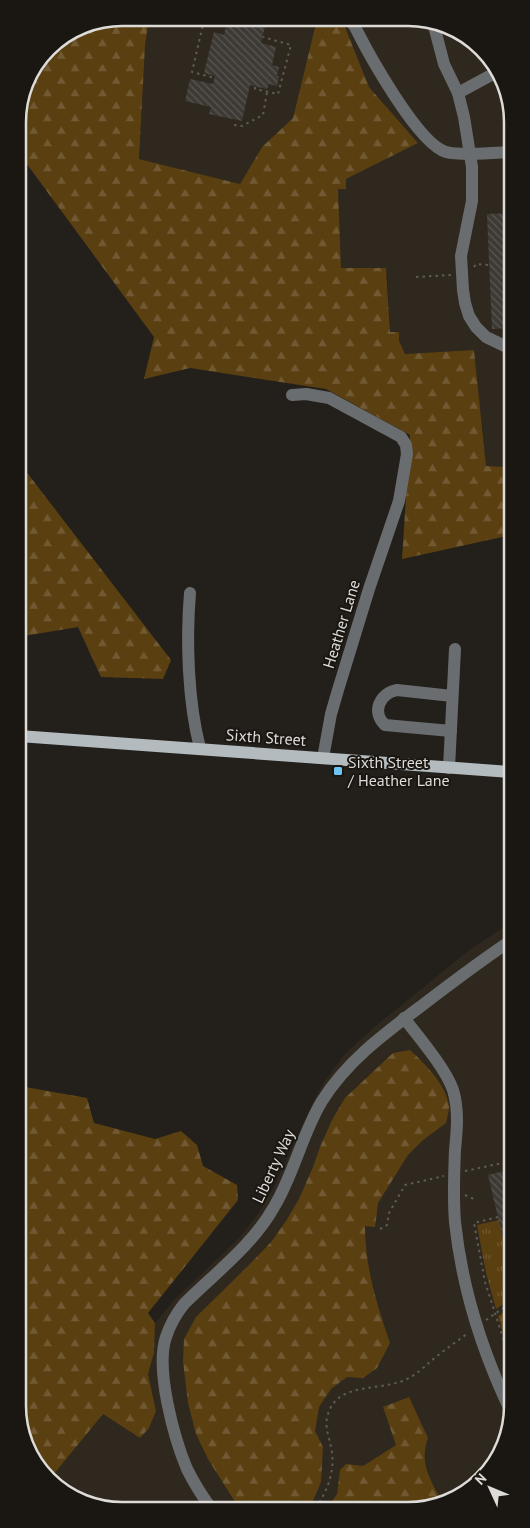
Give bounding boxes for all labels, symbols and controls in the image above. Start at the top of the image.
street label: Heather Lane [318,577,364,671]
street label: Sixth Street [225,724,307,750]
place label: Sixth Street / Heather Lane [347,752,450,790]
marker: Sixth Street / Heather Lane [332,765,344,777]
street label: Liberty Way [247,1125,299,1206]
north arrow [465,1463,515,1513]
text: N [471,1469,490,1489]

